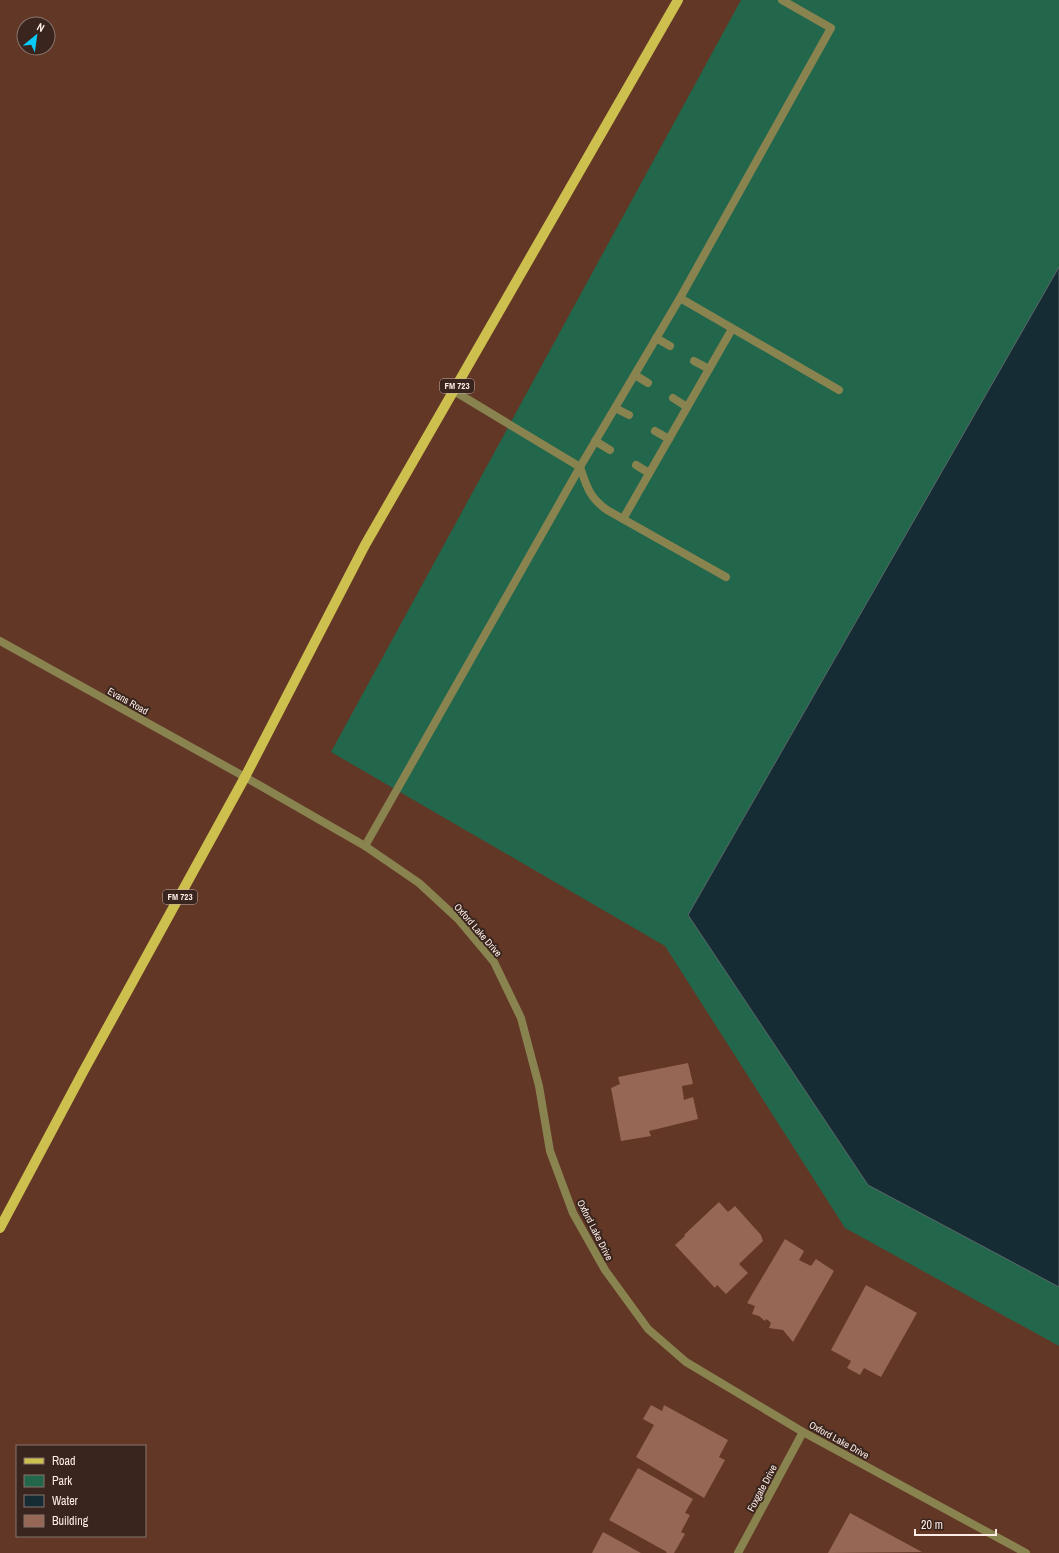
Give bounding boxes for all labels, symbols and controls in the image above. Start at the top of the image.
north arrow [16,16,56,56]
text: N [35,20,47,35]
road number: FM 723 [440,379,474,393]
street label: Evans Road [105,684,151,718]
road number: FM 723 [163,890,197,904]
street label: Oxford Lake Drive [451,901,505,960]
street label: Oxford Lake Drive [574,1197,616,1263]
street label: Oxford Lake Drive [807,1418,872,1462]
legend [16,1445,146,1537]
text: Road [52,1453,76,1469]
street label: Foxgate Drive [744,1462,780,1514]
text: Park [52,1473,72,1489]
text: Water [52,1493,79,1509]
scale bar [915,1511,996,1537]
text: Building [52,1513,89,1529]
text: 20 m [921,1517,943,1533]

